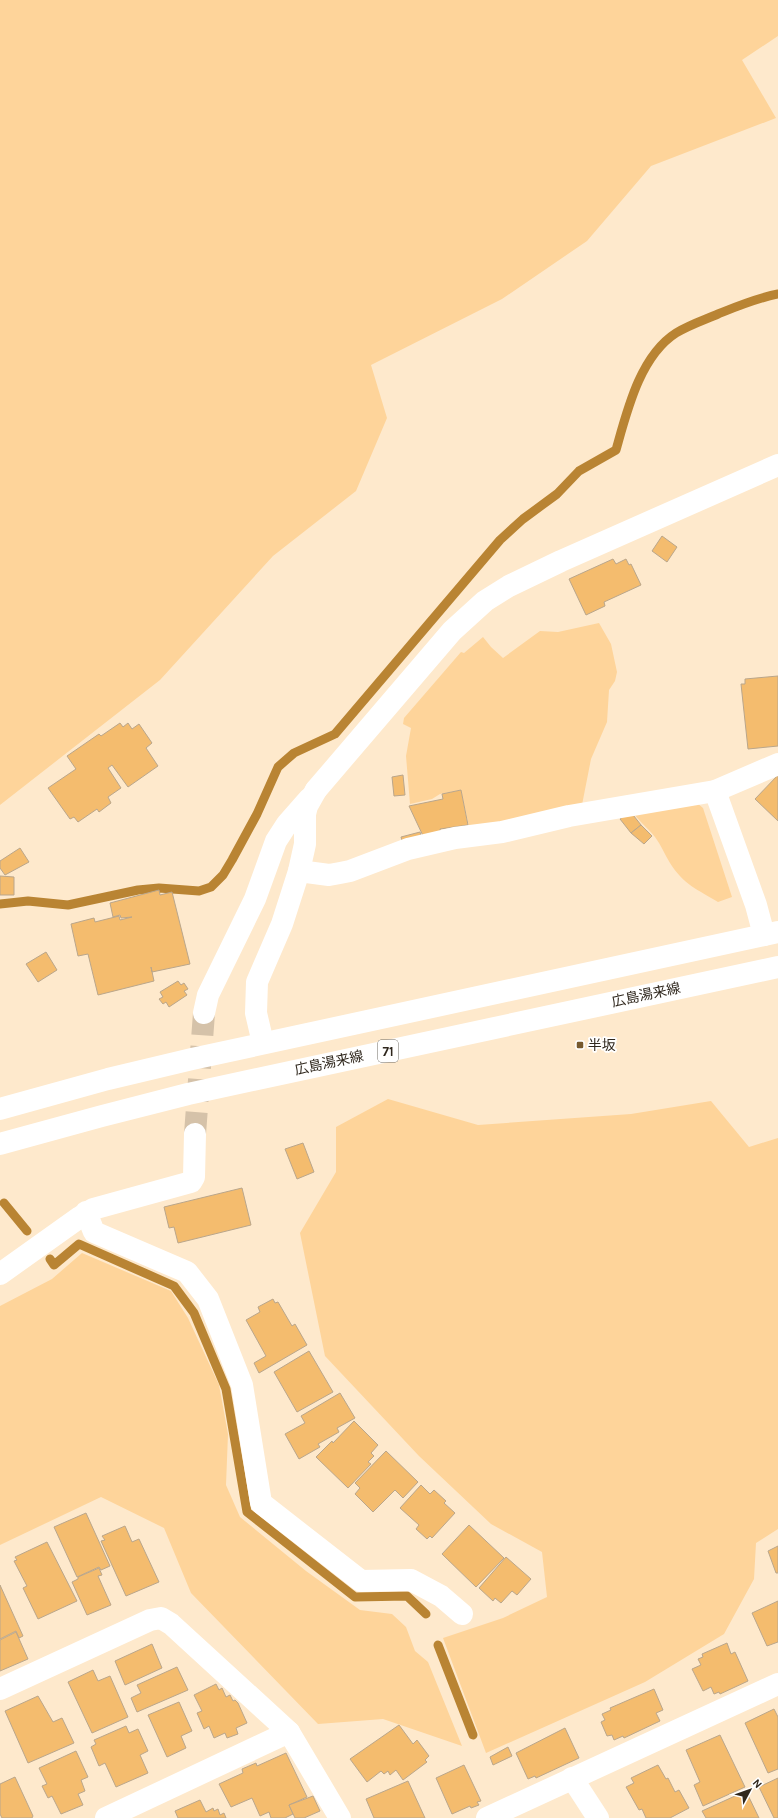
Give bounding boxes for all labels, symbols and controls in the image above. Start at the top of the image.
street label: 広島湯来線 [610,979,682,1011]
place label: 半坂 [588,1037,616,1054]
road number: 71 [378,1040,398,1062]
marker: 半坂 [575,1040,585,1050]
street label: 広島湯来線 [293,1047,365,1079]
north arrow [730,1770,770,1810]
text: N [750,1777,765,1791]

